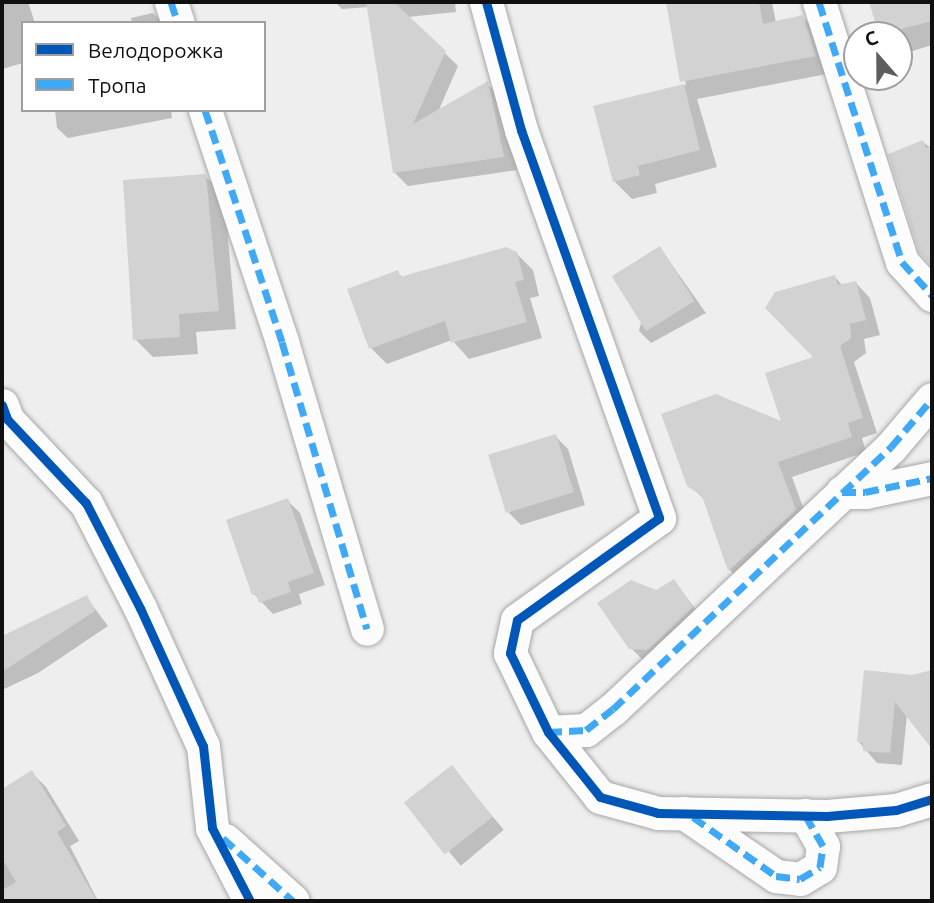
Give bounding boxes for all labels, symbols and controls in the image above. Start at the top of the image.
legend [21,21,266,112]
north arrow [843,21,913,91]
text: С [862,26,881,51]
text: Велодорожка [88,38,224,62]
text: Тропа [88,73,147,97]

